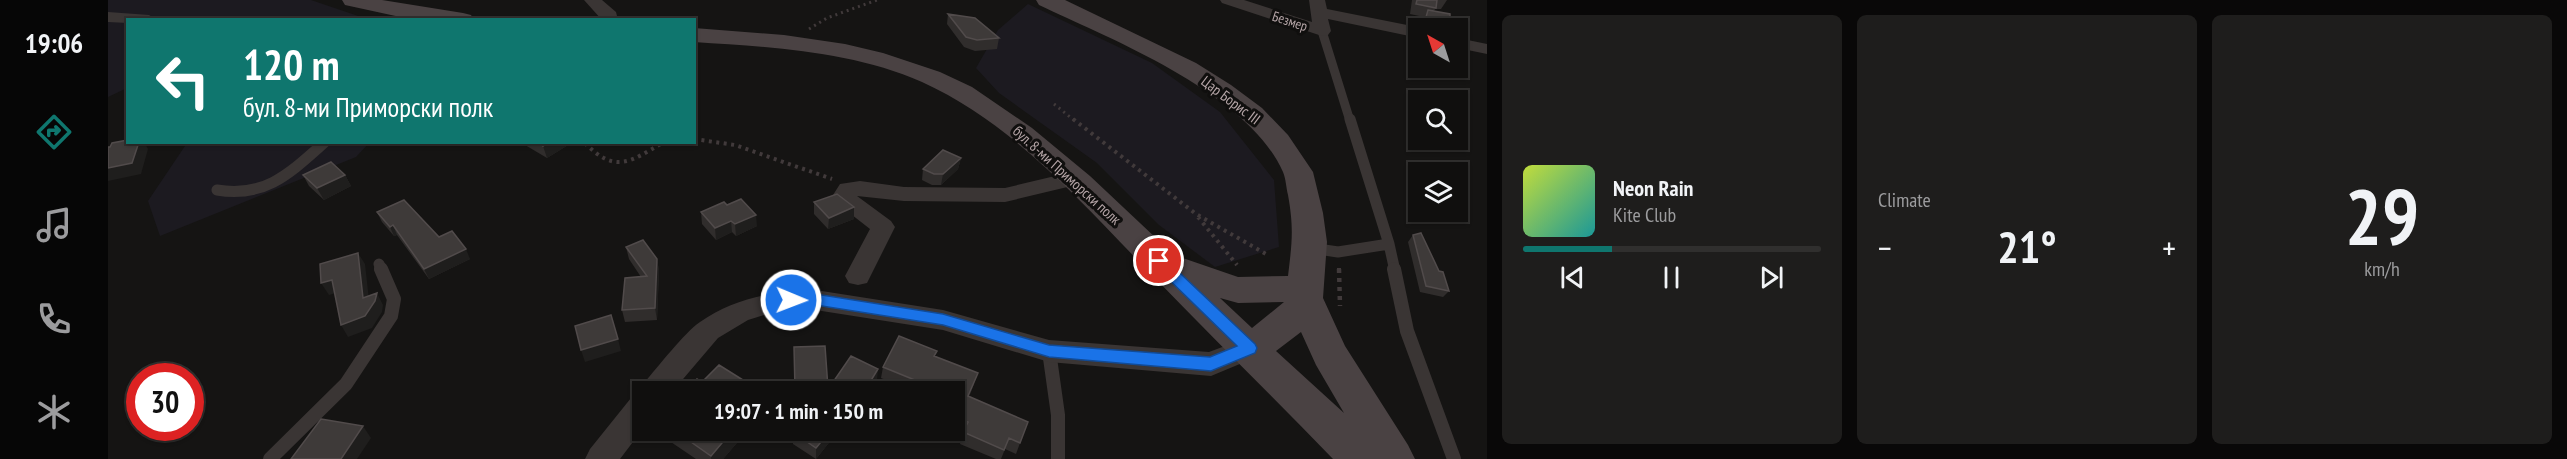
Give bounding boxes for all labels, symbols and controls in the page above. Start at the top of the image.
street label: Безмер [1270,7,1310,35]
north arrow [1408,18,1468,78]
map controls [1408,18,1468,222]
text: 19:06 [25,26,83,60]
text: 120 m [243,37,340,92]
icon: left [144,42,222,120]
street label: Цар Борис III [1198,72,1264,128]
text: бул. 8-ми Приморски полк [243,90,493,124]
button: search [1408,90,1468,150]
icon: directions [33,111,75,153]
street label: бул. 8-ми Приморски полк [1009,121,1125,229]
button: layers [1408,162,1468,222]
text: 29 [2345,166,2419,267]
text: Neon Rain [1613,174,1693,202]
text: Climate [1878,187,1931,213]
text: Kite Club [1613,202,1676,228]
icon: music [33,204,75,246]
text: 21° [1997,217,2057,275]
text: − [1878,226,1892,269]
text: + [2162,226,2176,269]
pin [1133,235,1184,286]
icon: arrive [1142,244,1175,277]
text: km/h [2364,256,2400,282]
icon: previous [1556,261,1589,294]
icon: pause [1655,261,1688,294]
icon: next [1755,261,1788,294]
position arrow [759,268,823,332]
icon: phone [33,298,75,340]
speed limit sign: 30 [126,363,204,441]
icon: climate [33,391,75,433]
text: 19:07 · 1 min · 150 m [714,397,883,425]

